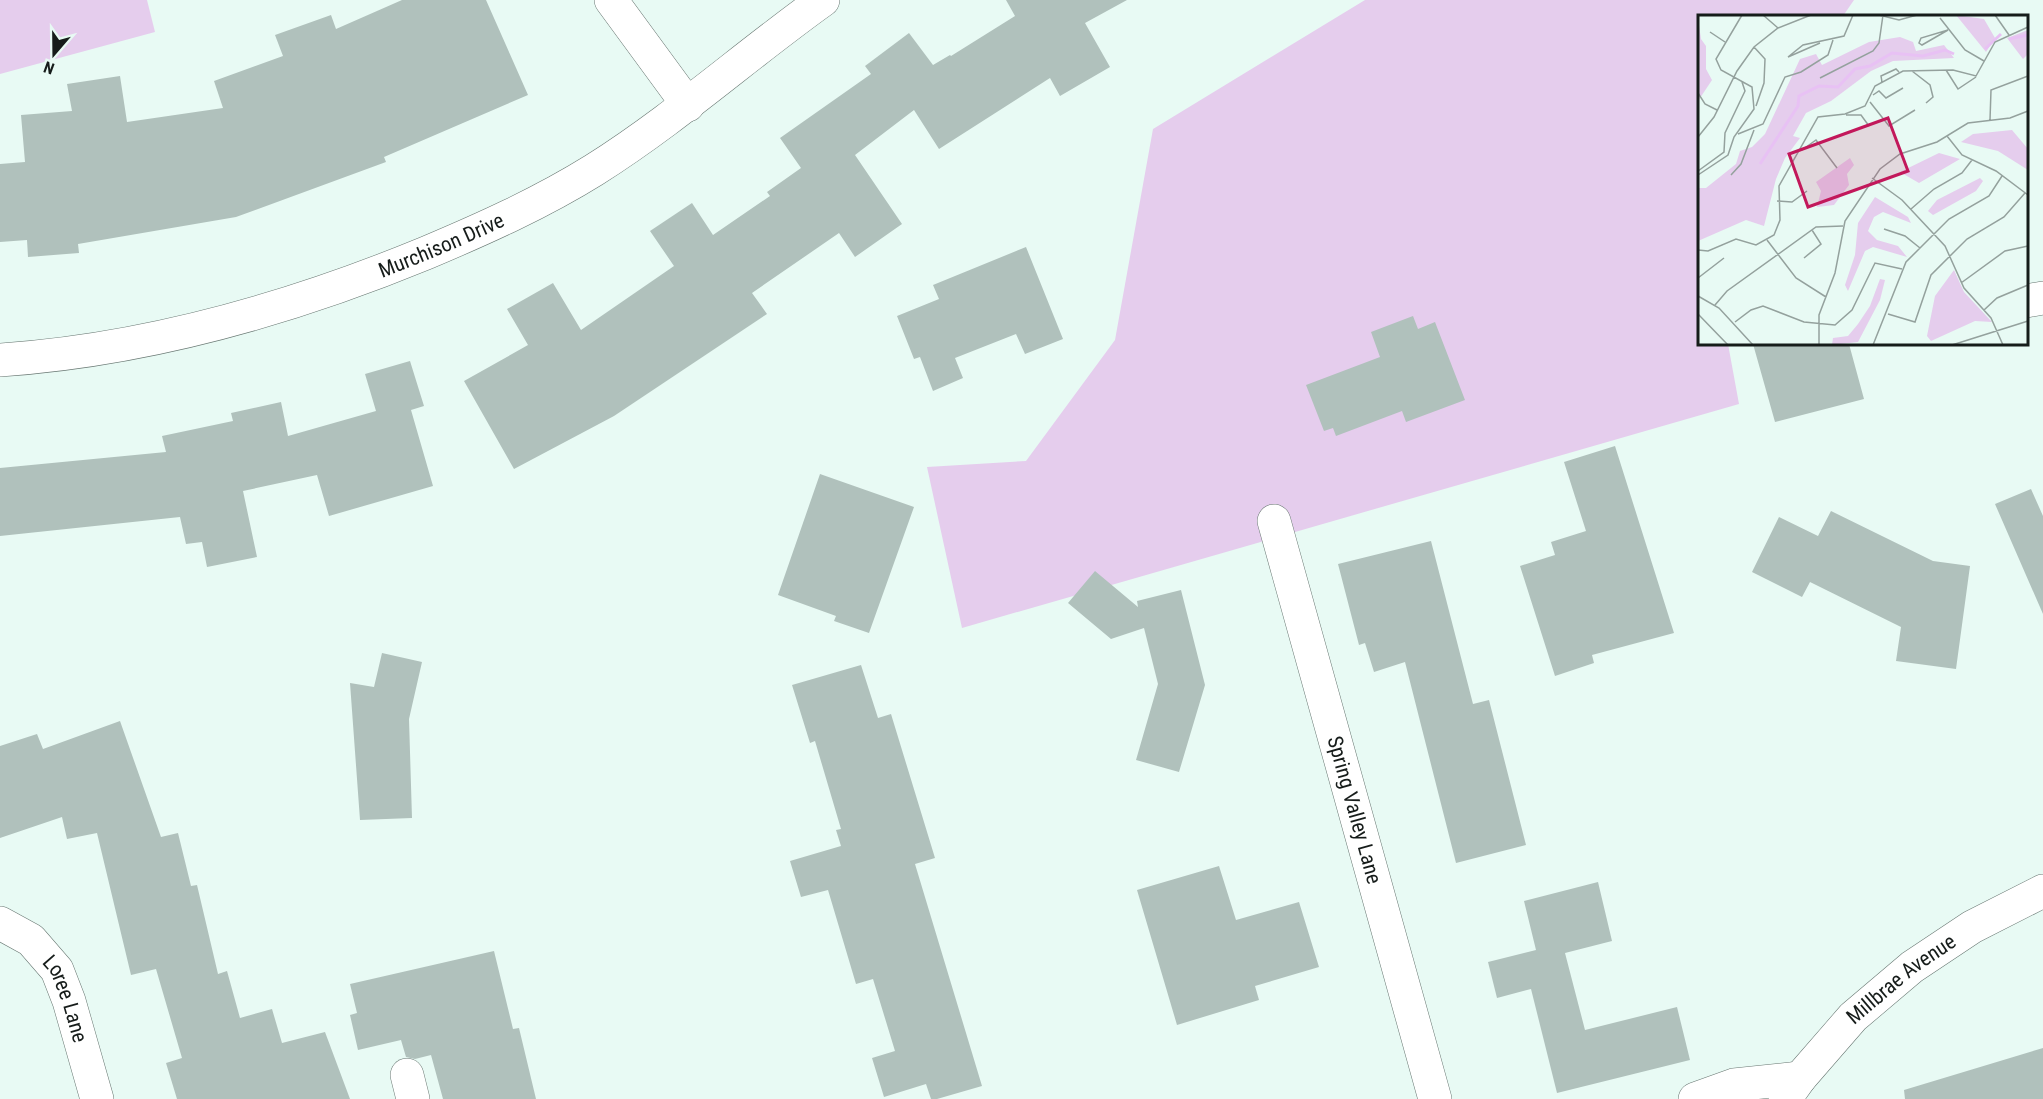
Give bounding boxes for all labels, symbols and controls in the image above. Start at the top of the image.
inset map [1698,15,2028,345]
north arrow [24,24,84,84]
text: N [41,57,57,78]
street label: Murchison Drive [375,208,508,283]
street label: Spring Valley Lane [1323,733,1387,887]
street label: Millbrae Avenue [1842,929,1960,1029]
street label: Loree Lane [38,950,92,1045]

